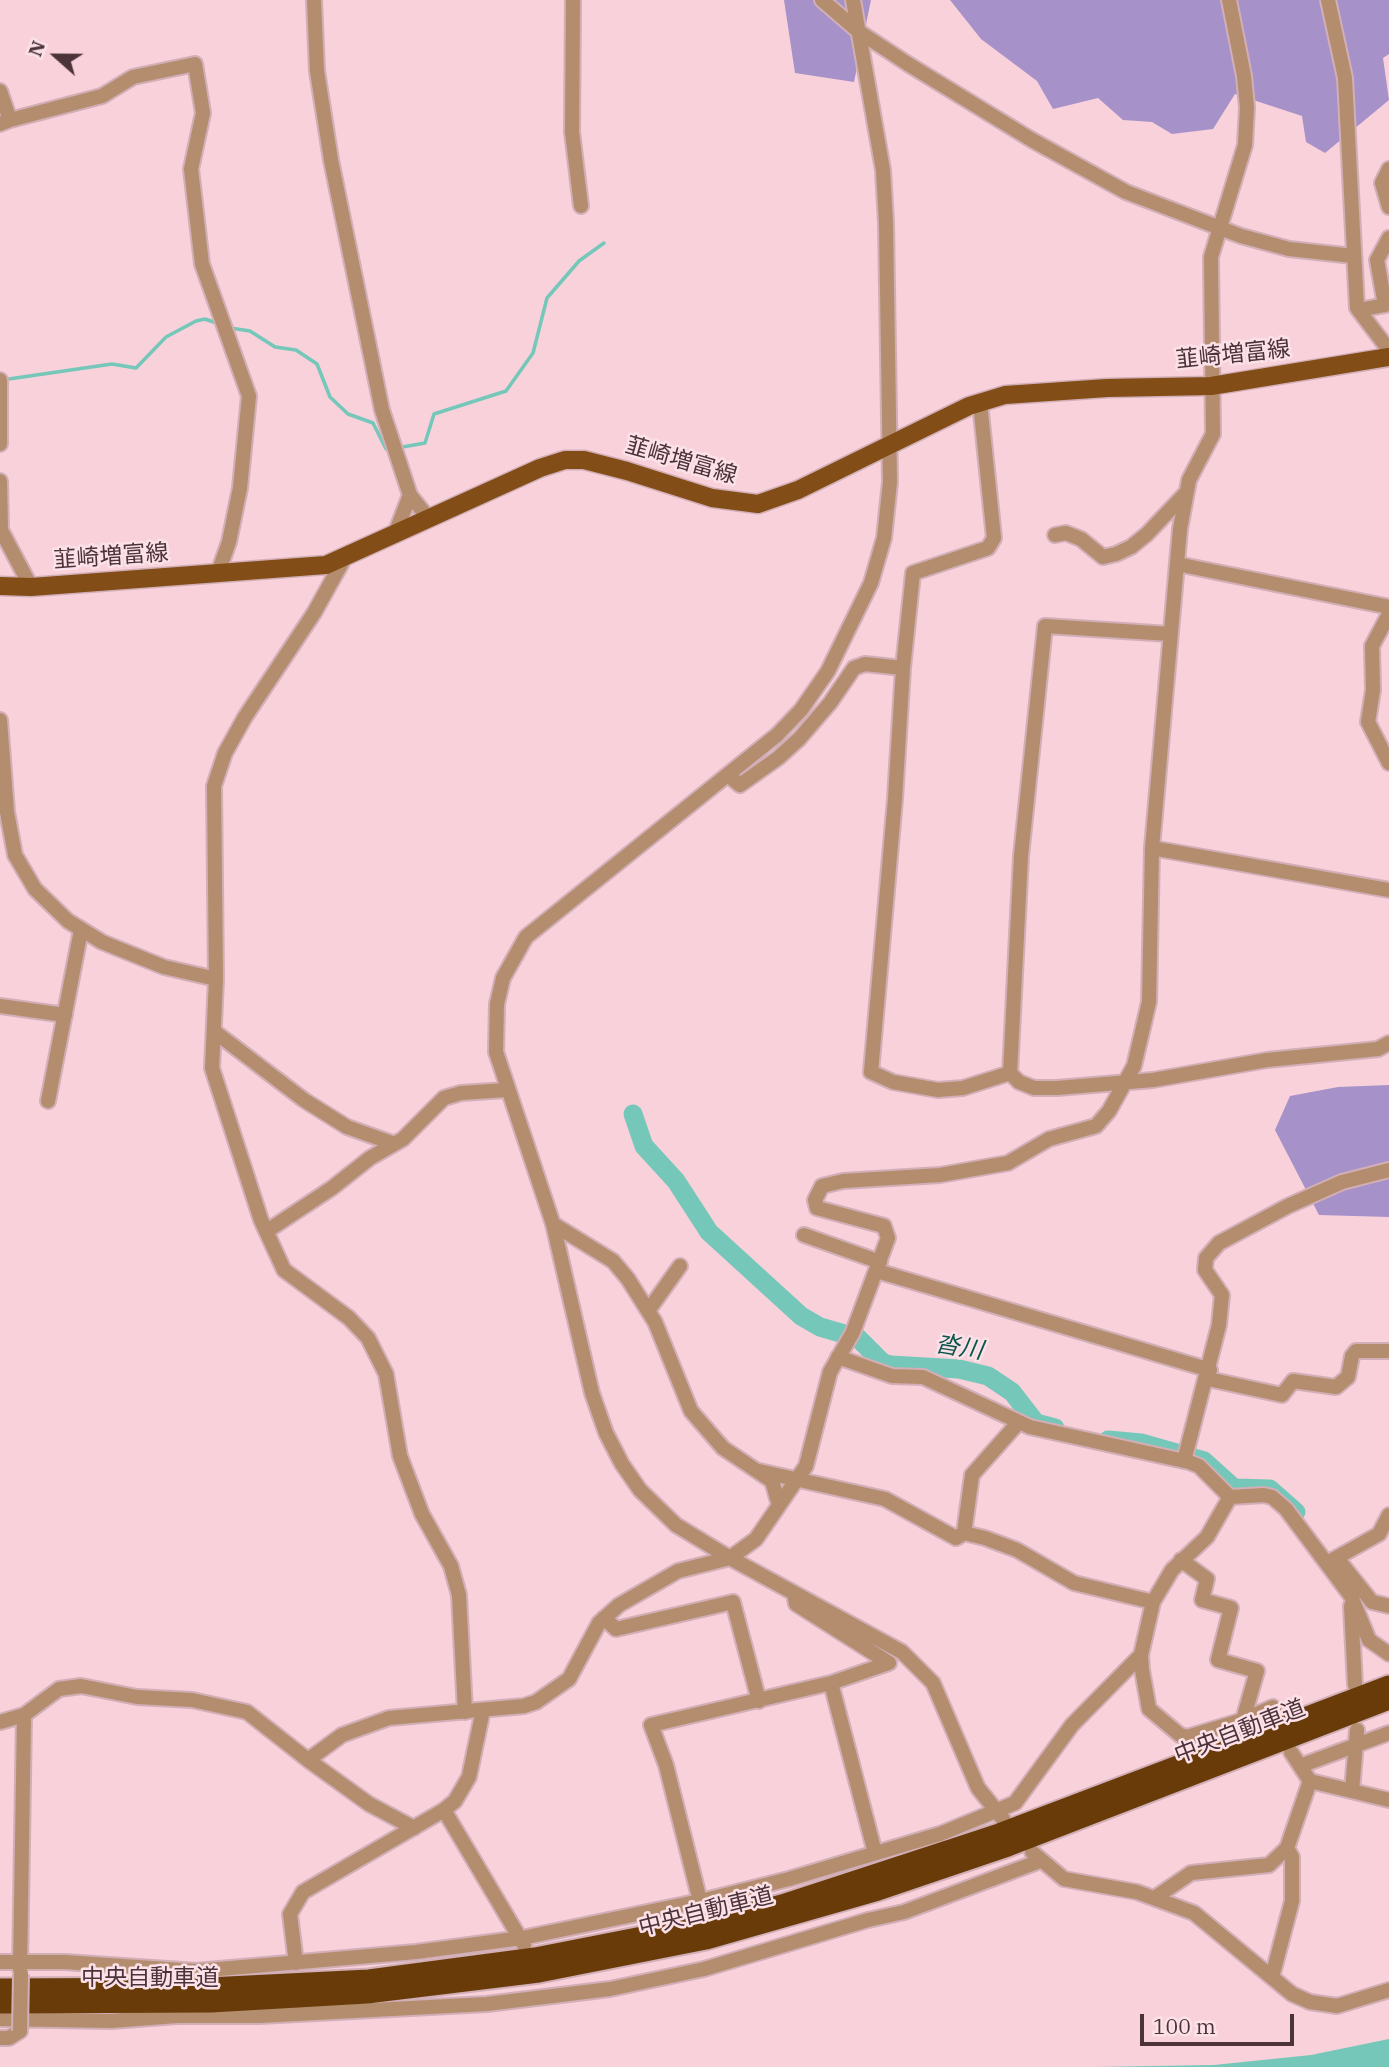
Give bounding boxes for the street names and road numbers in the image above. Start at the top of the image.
street label: 韮崎増富線 [1174,335,1292,375]
street label: 韮崎増富線 [622,432,740,490]
street label: 韮崎増富線 [53,539,169,575]
street label: 中央自動車道 [1171,1694,1309,1770]
street label: 中央自動車道 [636,1882,776,1942]
street label: 中央自動車道 [81,1964,219,1992]

